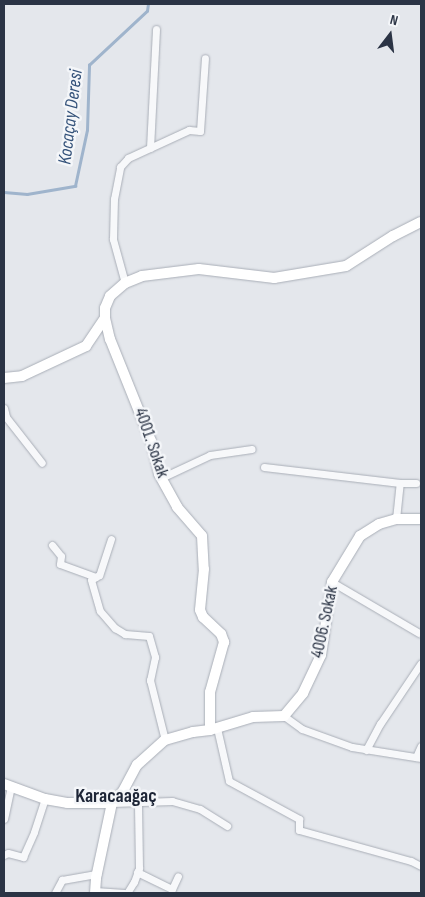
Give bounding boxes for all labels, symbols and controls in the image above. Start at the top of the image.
north arrow [365,10,415,60]
text: N [388,11,400,29]
water label: Kocaçay Deresi [54,68,88,166]
street label: 4001. Sokak [129,405,173,481]
street label: 4006. Sokak [307,584,343,660]
district label: Karacaağaç [75,784,157,808]

